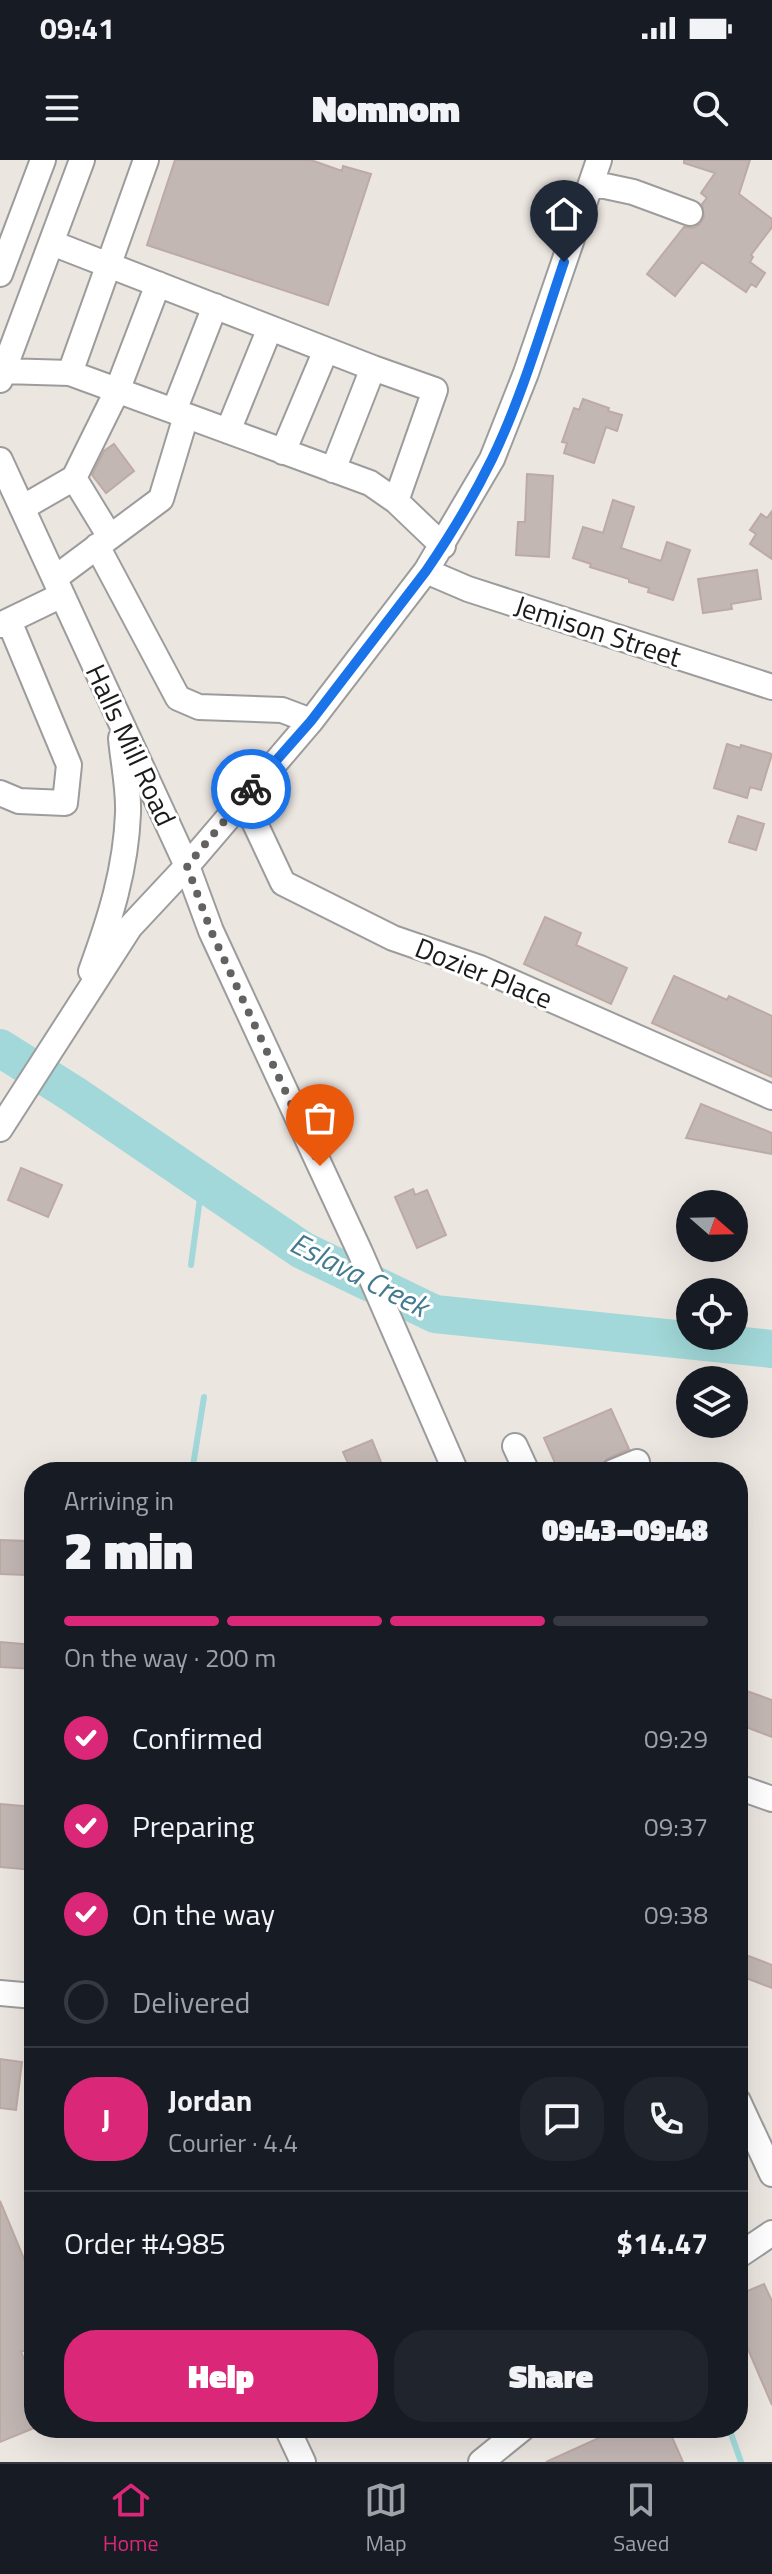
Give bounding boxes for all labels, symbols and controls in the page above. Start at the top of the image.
text: 09:41 [40,5,115,51]
text: Nomnom [312,81,460,136]
icon: menu [40,86,84,130]
icon: search [688,86,732,130]
pin [530,180,598,262]
icon: home [542,192,586,236]
street label: Jemison Street [509,583,687,678]
street label: Halls Mill Road [75,657,188,833]
courier [211,749,291,829]
icon: bike [229,767,273,811]
street label: Dozier Place [409,925,559,1020]
pin [286,1084,354,1166]
icon: bag [298,1096,342,1140]
north arrow [676,1190,748,1262]
map controls [676,1190,748,1438]
water label: Eslava Creek [282,1220,440,1330]
button: locate [676,1278,748,1350]
button: layers [676,1366,748,1438]
text: Arriving in [64,1481,174,1520]
text: 09:43–09:48 [542,1507,708,1553]
text: 2 min [64,1510,193,1589]
text: On the way · 200 m [64,1638,276,1677]
text: Confirmed [132,1715,263,1761]
icon: check [64,1716,108,1760]
text: 09:29 [644,1719,708,1758]
text: Preparing [132,1803,254,1849]
icon: check [64,1804,108,1848]
text: 09:37 [644,1807,708,1846]
text: On the way [132,1891,275,1937]
icon: check [64,1892,108,1936]
text: 09:38 [644,1895,708,1934]
text: Delivered [132,1979,250,2025]
text: Jordan [168,2077,252,2123]
button: chat [520,2077,604,2161]
button: phone [624,2077,708,2161]
text: J [101,2096,111,2142]
text: Courier · 4.4 [168,2123,298,2162]
text: Order #4985 [64,2220,226,2266]
text: $14.47 [616,2220,708,2266]
button: Help [64,2330,378,2422]
button: Share [394,2330,708,2422]
tab: Home [103,2478,159,2560]
tab: Map [364,2478,408,2560]
tab: Saved [613,2478,669,2560]

